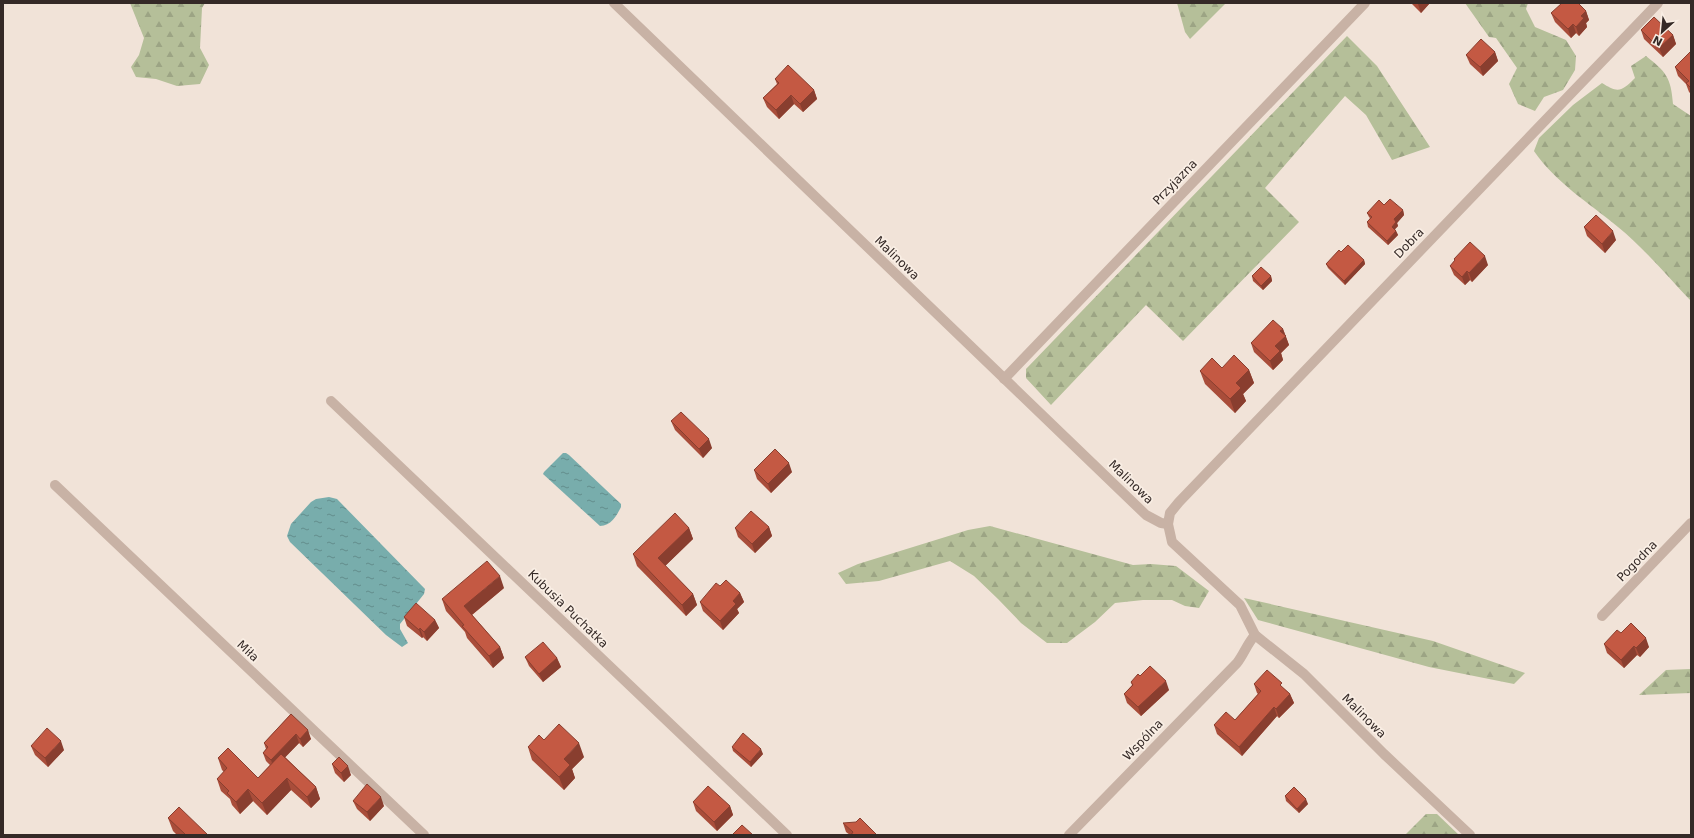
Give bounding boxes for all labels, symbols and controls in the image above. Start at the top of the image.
north arrow [1642,12,1682,52]
text: N [1651,33,1665,48]
street label: Przyjazna [1150,157,1200,207]
street label: Dobra [1391,225,1427,261]
street label: Malinowa [872,233,922,283]
street label: Malinowa [1106,457,1156,507]
street label: Pogodna [1614,538,1660,584]
street label: Kubusia Puchatka [525,567,611,651]
street label: Miła [234,638,262,664]
street label: Malinowa [1339,691,1389,741]
street label: Wspólna [1120,717,1166,763]

